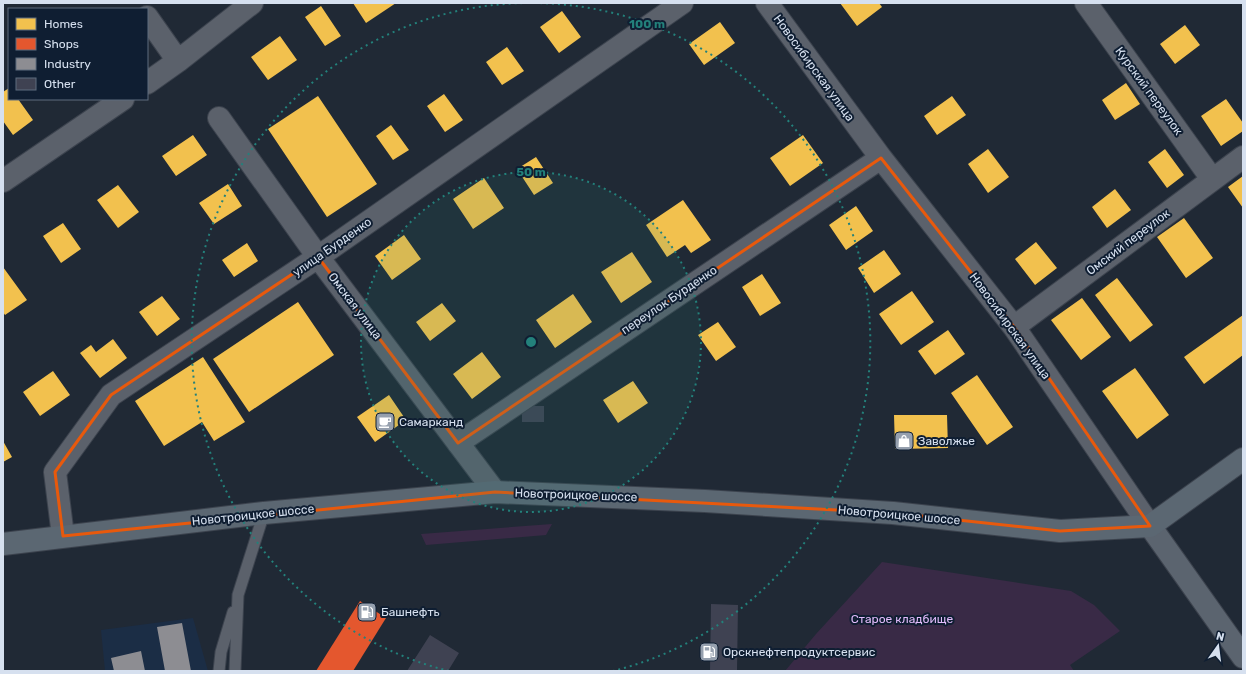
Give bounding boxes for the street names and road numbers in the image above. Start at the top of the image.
street label: Новосибирская улица [771,12,857,124]
street label: Курский переулок [1112,44,1186,138]
street label: Омский переулок [1084,206,1173,278]
street label: улица Бурденко [290,214,374,279]
street label: переулок Бурденко [618,263,720,337]
street label: Омская улица [325,270,385,342]
street label: Новосибирская улица [967,270,1053,382]
street label: Новотроицкое шоссе [514,486,638,504]
street label: Новотроицкое шоссе [191,502,315,528]
street label: Новотроицкое шоссе [837,503,961,527]

